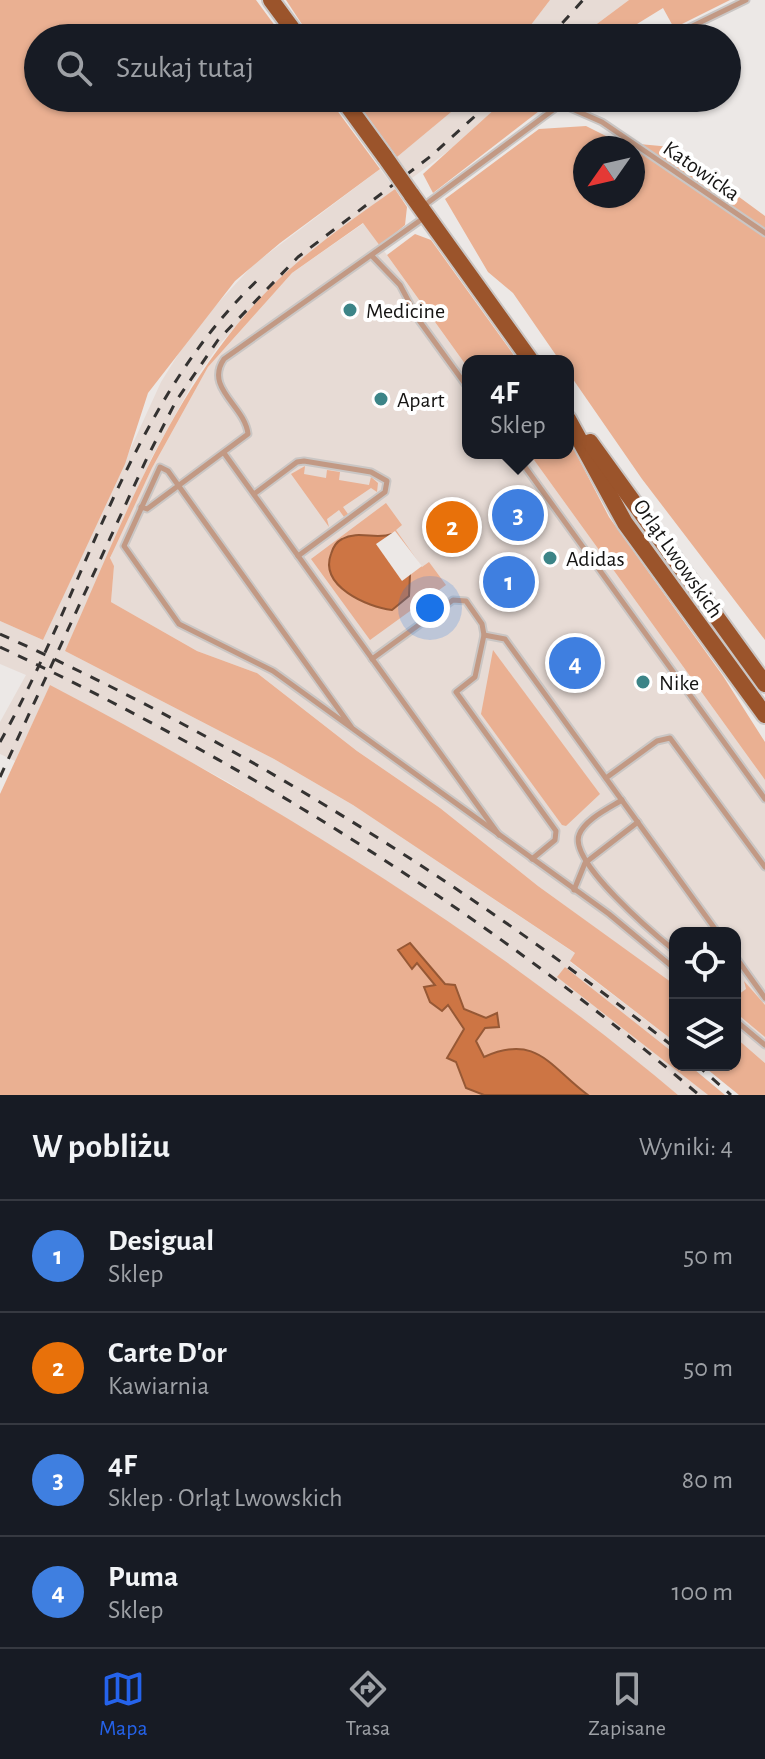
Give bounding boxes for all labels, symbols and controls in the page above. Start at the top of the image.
search box [24,24,741,112]
icon: search [52,46,96,90]
text: Szukaj tutaj [116,53,254,83]
north arrow [573,136,645,208]
street label: Katowicka [659,137,744,205]
place label: Medicine [366,300,445,322]
marker: Medicine [341,301,359,319]
popup [462,355,574,459]
text: 4F [490,377,519,407]
place label: Apart [397,389,445,411]
marker: Apart [372,390,390,408]
text: Sklep [490,412,546,438]
pin: 3 [492,485,544,545]
street label: Orląt Lwowskich [629,495,727,622]
pin: 2 [426,497,478,557]
place label: Adidas [566,548,625,570]
marker: Adidas [541,549,559,567]
pin: 1 [483,552,535,612]
your location [410,588,450,628]
pin: 4 [549,633,601,693]
place label: Nike [659,672,699,694]
marker: Nike [634,673,652,691]
map controls [669,927,741,1071]
button: locate [669,927,741,999]
button: layers [669,999,741,1071]
text: W pobliżu [32,1130,170,1164]
text: Wyniki: 4 [639,1134,733,1160]
text: Desigual [108,1226,214,1256]
text: 1 [53,1243,63,1269]
text: 50 m [683,1243,733,1269]
text: Sklep [108,1261,164,1287]
text: Carte D'or [108,1338,227,1368]
text: 2 [52,1355,64,1381]
text: 50 m [683,1355,733,1381]
text: Kawiarnia [108,1373,209,1399]
text: 4F [108,1450,137,1480]
text: 3 [52,1467,64,1493]
text: 80 m [682,1467,733,1493]
text: Sklep · Orląt Lwowskich [108,1485,343,1511]
text: Puma [108,1562,179,1592]
text: 4 [51,1579,65,1605]
text: 100 m [672,1579,733,1605]
text: Sklep [108,1597,164,1623]
tab: Mapa [99,1667,148,1741]
tab: Trasa [346,1667,390,1741]
tab: Zapisane [588,1667,666,1741]

